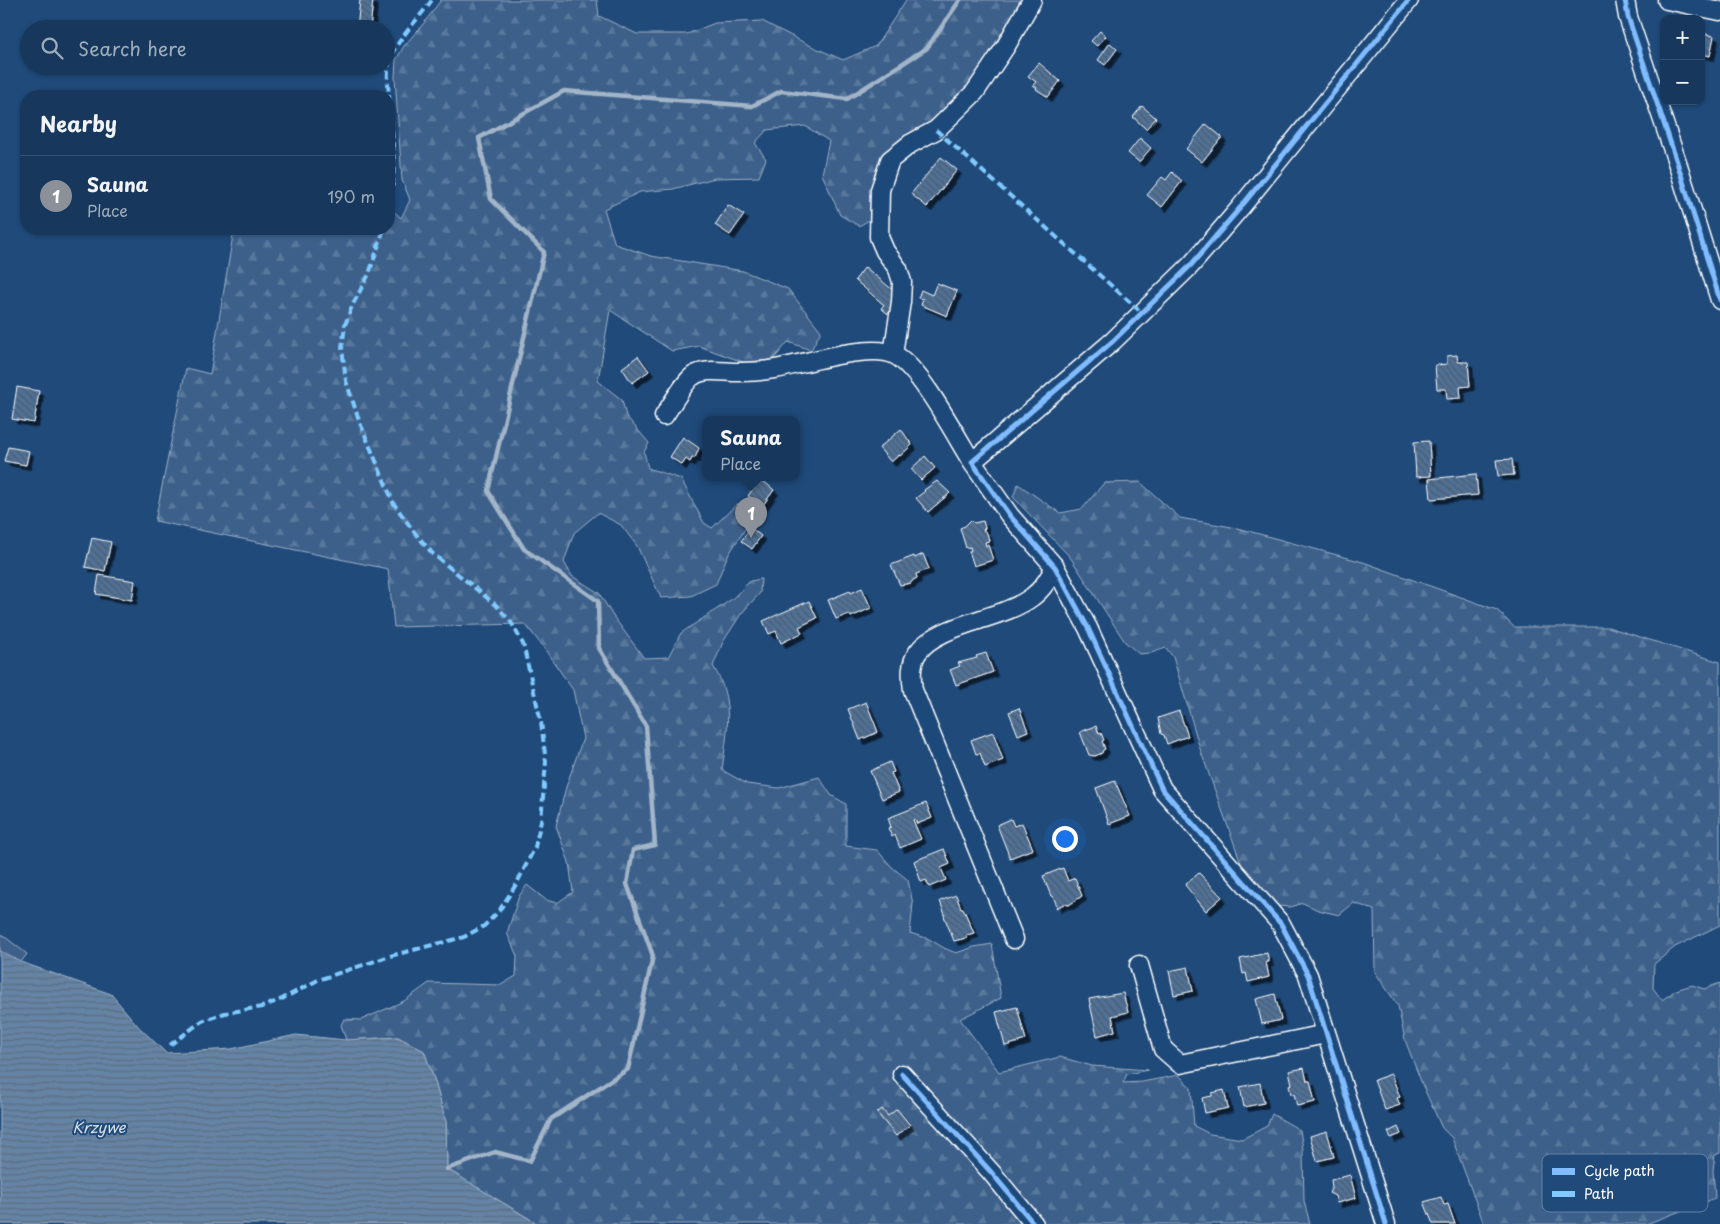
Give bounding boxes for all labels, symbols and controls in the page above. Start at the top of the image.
map controls [1660,15,1705,105]
button: + [1660,15,1705,60]
search box [20,20,395,75]
icon: search [38,34,66,62]
text: Search here [78,34,187,62]
button: − [1660,60,1705,105]
text: Nearby [40,107,117,139]
text: Sauna [87,170,148,198]
text: 1 [52,184,60,208]
text: 190 m [327,184,375,208]
text: Place [87,198,128,222]
popup [702,416,800,481]
text: Sauna [720,423,782,451]
text: Place [720,451,761,475]
pin: 1 [735,497,767,538]
your location [1052,826,1078,852]
water label: Krzywe [72,1115,127,1138]
legend [1542,1154,1708,1212]
text: Cycle path [1584,1160,1655,1181]
text: Path [1584,1183,1614,1204]

